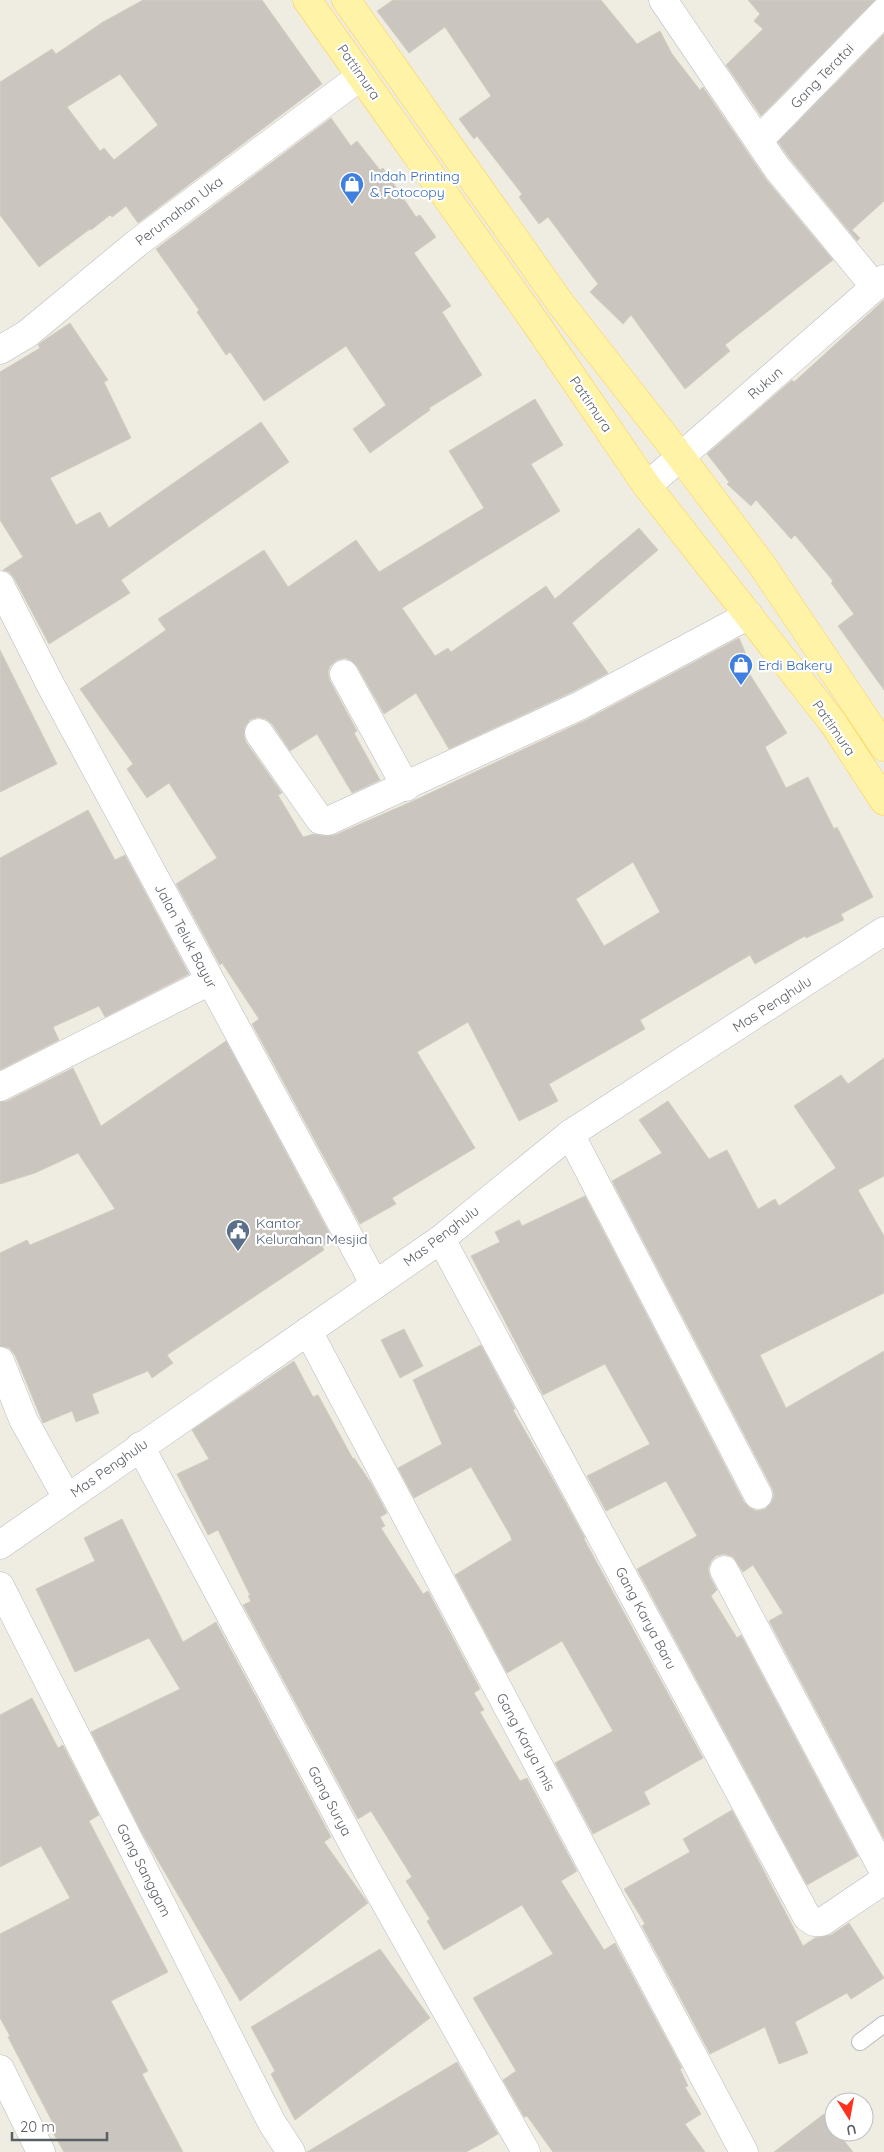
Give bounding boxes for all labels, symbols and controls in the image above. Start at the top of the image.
street label: Gang Teratai [786,40,858,112]
street label: Pattimura [333,41,385,103]
place label: Indah Printing & Fotocopy [370,167,460,201]
shop icon: Indah Printing & Fotocopy [339,171,365,205]
street label: Perumahan Uka [132,172,226,250]
street label: Rukun [744,363,786,403]
street label: Pattimura [566,373,616,435]
shop icon: Erdi Bakery [728,652,754,686]
place label: Erdi Bakery [758,656,832,674]
street label: Pattimura [808,697,860,759]
street label: Jalan Teluk Bayur [151,881,221,992]
street label: Mas Penghulu [729,972,815,1036]
street label: Mas Penghulu [399,1202,483,1270]
place label: Kantor Kelurahan Mesjid [256,1214,368,1248]
public building icon: Kantor Kelurahan Mesjid [225,1218,251,1252]
street label: Mas Penghulu [67,1435,151,1501]
street label: Gang Karya Baru [611,1564,681,1672]
street label: Gang Karya Imis [493,1690,559,1794]
street label: Gang Surya [304,1763,356,1839]
street label: Gang Sanggam [113,1820,175,1920]
north arrow [824,2092,874,2142]
scale bar [12,2110,108,2142]
text: 20 m [20,2117,55,2136]
text: U [845,2120,858,2140]

